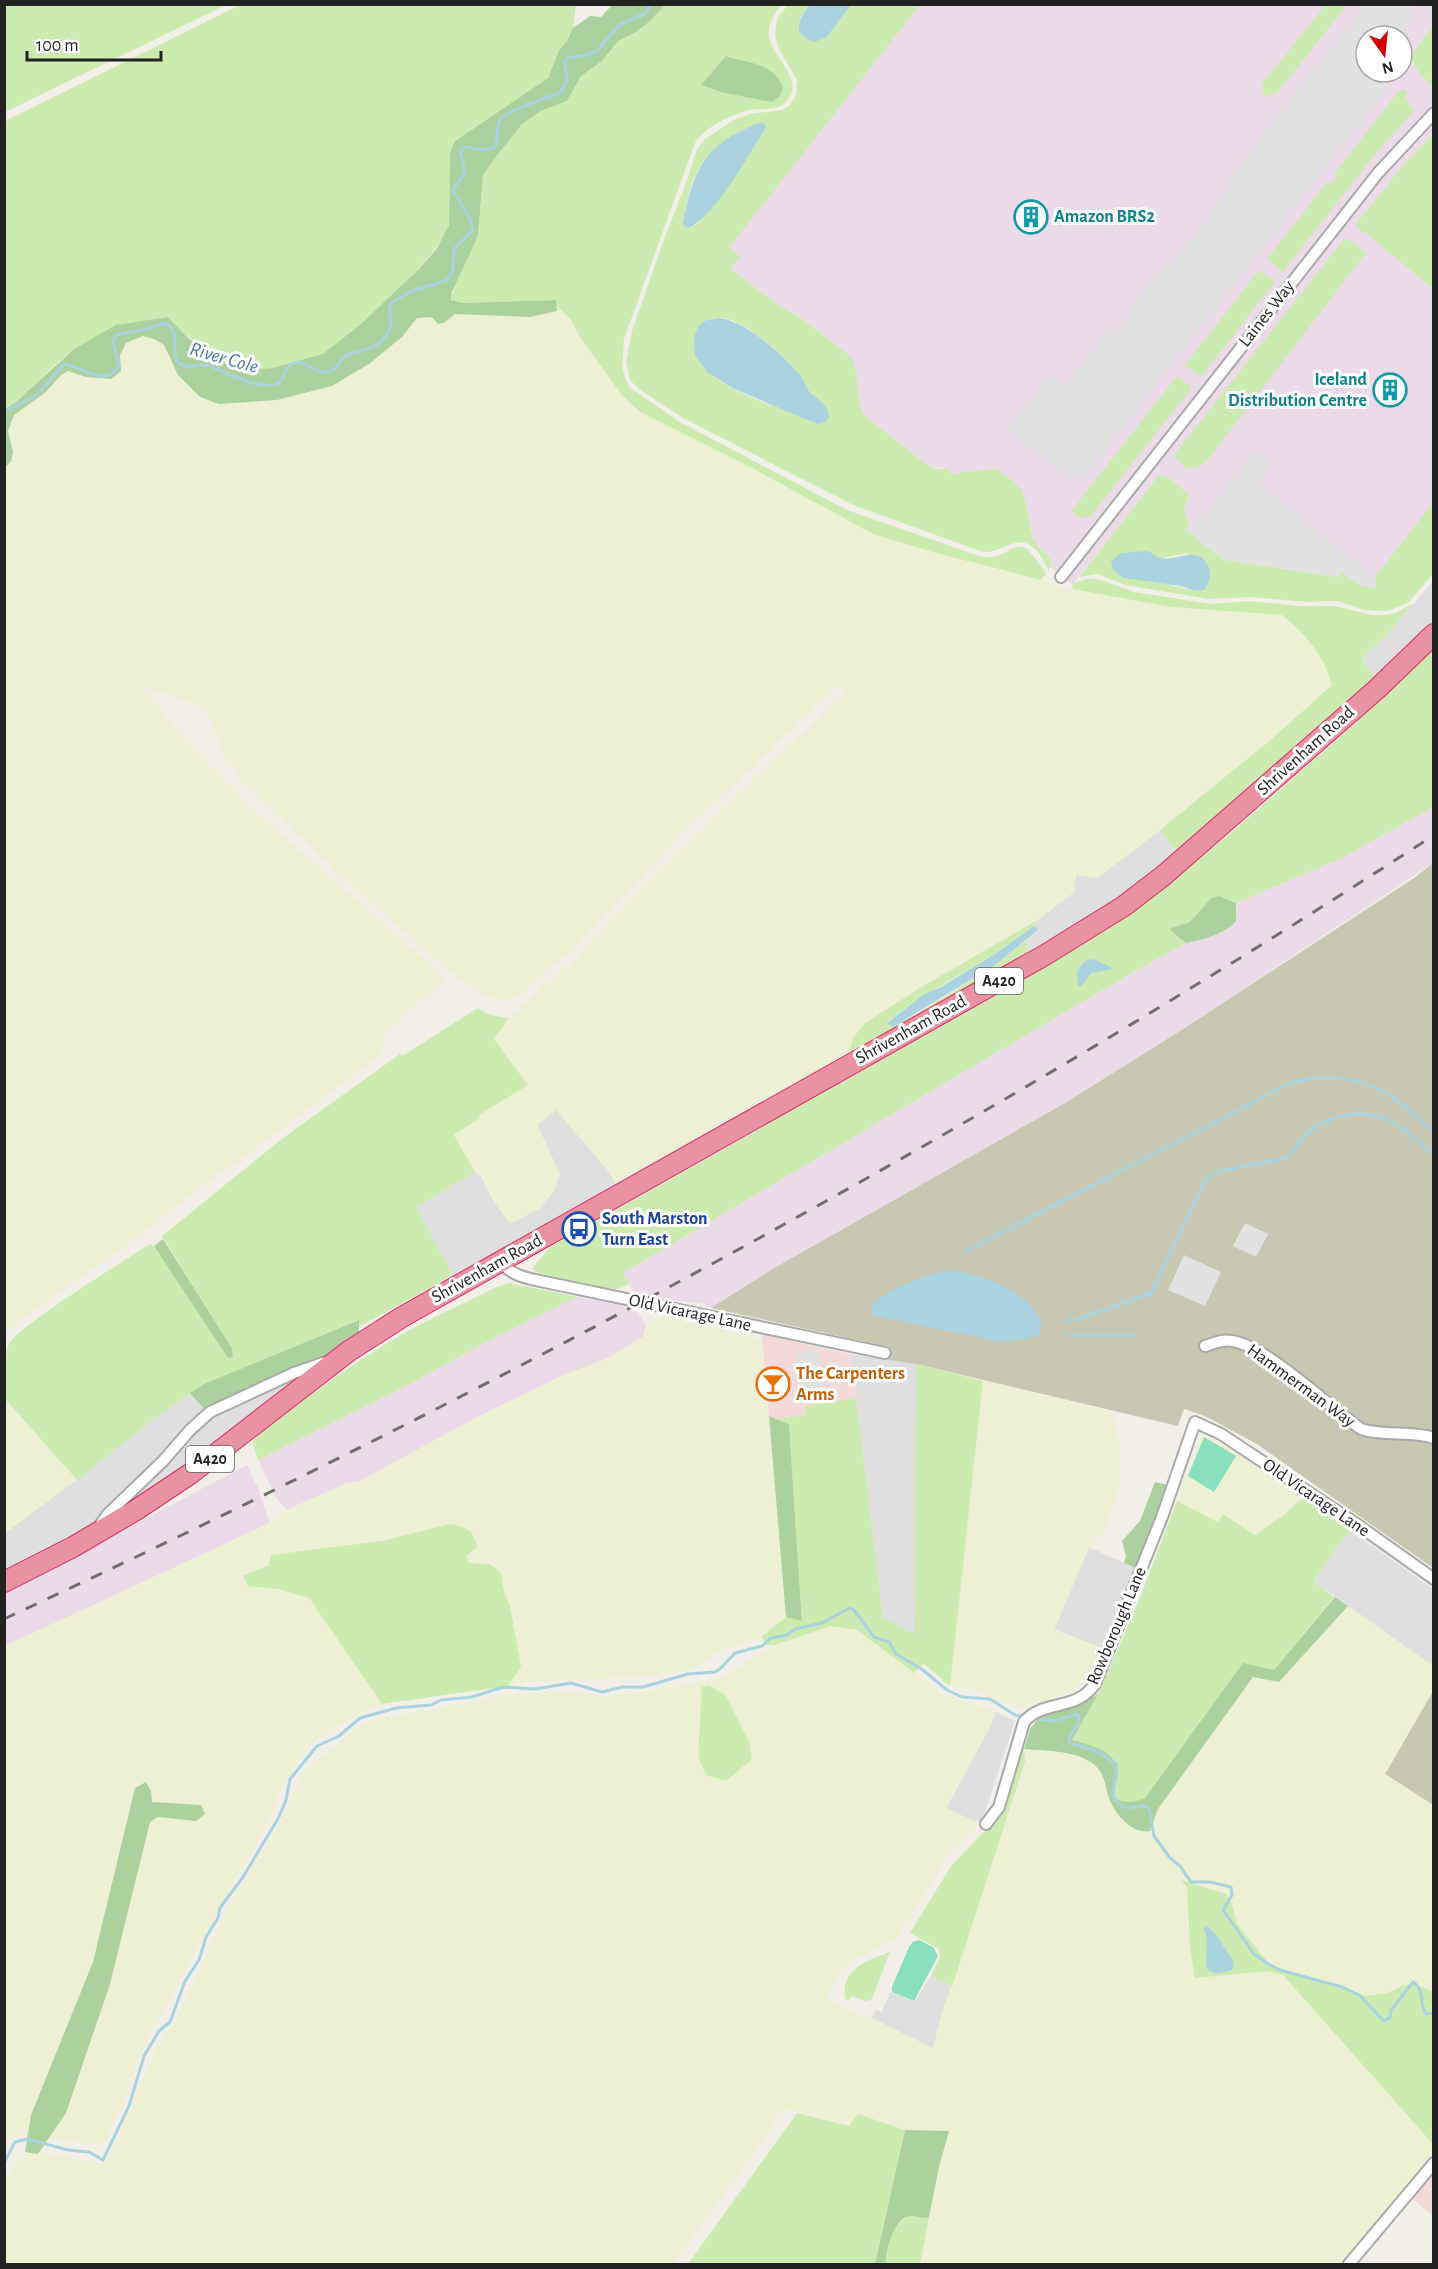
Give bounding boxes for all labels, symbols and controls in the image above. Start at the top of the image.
scale bar [27,24,160,62]
north arrow [1354,24,1414,84]
text: 100 m [36,37,79,55]
text: N [1380,58,1395,77]
building icon: Amazon BRS2 [1013,199,1049,235]
place label: Amazon BRS2 [1054,208,1155,226]
street label: Laines Way [1236,277,1298,350]
water label: River Cole [188,339,261,377]
place label: Iceland Distribution Centre [1228,371,1368,410]
building icon: Iceland Distribution Centre [1372,372,1408,408]
street label: Shrivenham Road [1254,703,1358,799]
road number: A420 [975,968,1023,994]
street label: Shrivenham Road [853,992,969,1068]
place label: South Marston Turn East [602,1210,708,1249]
bus stop icon: South Marston Turn East [561,1211,597,1247]
street label: Shrivenham Road [429,1231,545,1307]
street label: Old Vicarage Lane [627,1291,753,1335]
street label: Hammerman Way [1244,1341,1359,1431]
place label: The Carpenters Arms [796,1365,905,1404]
bar icon: The Carpenters Arms [755,1366,791,1402]
road number: A420 [186,1446,234,1472]
street label: Old Vicarage Lane [1259,1456,1373,1540]
street label: Rowborough Lane [1084,1564,1150,1688]

